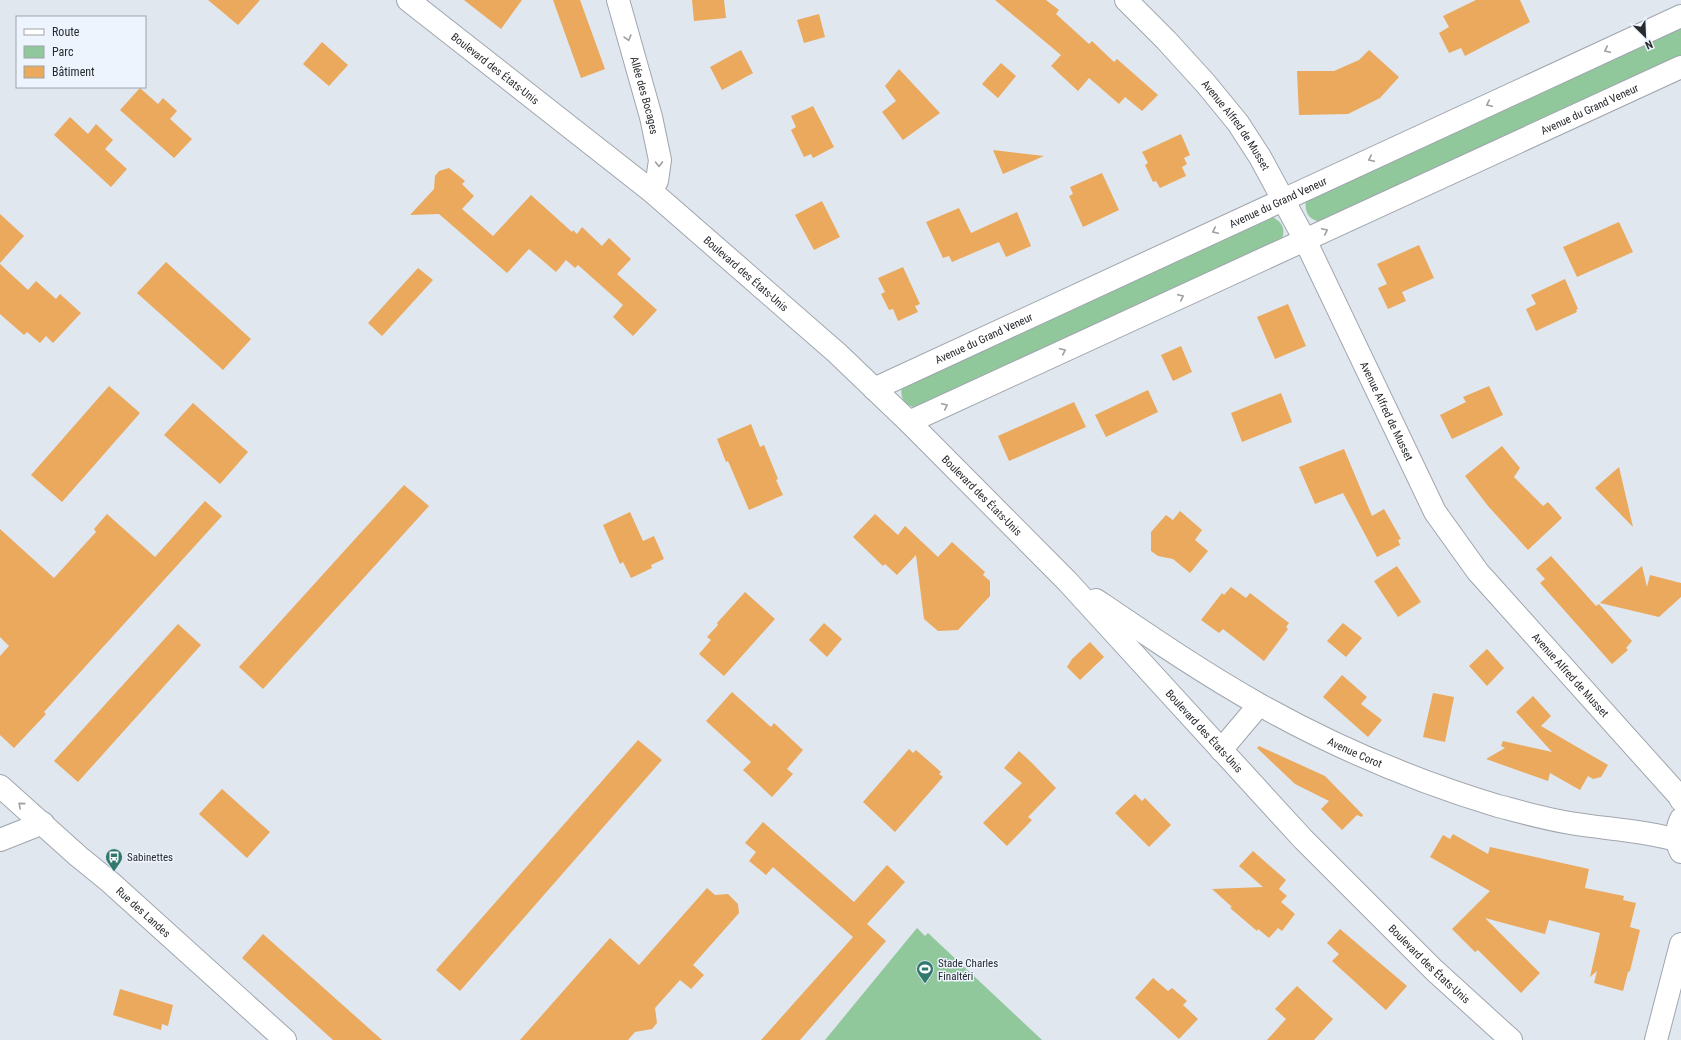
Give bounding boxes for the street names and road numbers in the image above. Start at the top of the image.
street label: Boulevard des États-Unis [449,30,541,107]
street label: Allée des Bocages [627,55,660,135]
street label: Avenue Alfred de Musset [1199,78,1272,173]
street label: Avenue du Grand Veneur [1539,81,1641,138]
street label: Avenue du Grand Veneur [1227,174,1330,231]
street label: Boulevard des États-Unis [701,234,791,314]
street label: Avenue du Grand Veneur [933,310,1035,367]
street label: Avenue Alfred de Musset [1357,360,1416,463]
street label: Boulevard des États-Unis [939,453,1024,539]
street label: Avenue Alfred de Musset [1529,631,1611,720]
street label: Boulevard des États-Unis [1163,687,1245,776]
street label: Avenue Corot [1326,735,1384,771]
street label: Rue des Landes [113,885,173,940]
street label: Boulevard des États-Unis [1386,922,1472,1006]

